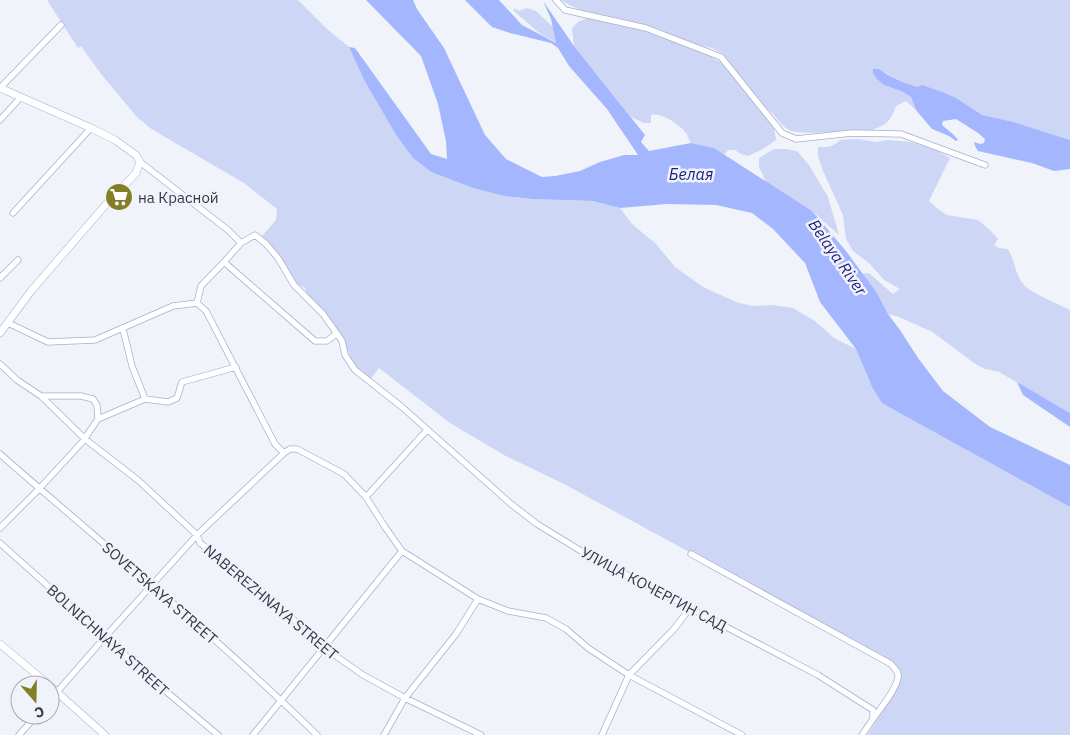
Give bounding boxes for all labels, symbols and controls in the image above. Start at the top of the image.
water label: Белая [669,164,713,184]
supermarket icon: на Красной [104,182,134,212]
place label: на Красной [138,188,219,207]
water label: Belaya River [805,215,872,300]
street label: SOVETSKAYA STREET [98,538,222,648]
street label: NABEREZHNAYA STREET [200,540,342,664]
street label: УЛИЦА КОЧЕРГИН САД [578,542,731,636]
street label: BOLNICHNAYA STREET [43,580,173,700]
north arrow [10,675,60,725]
text: С [32,702,47,722]

